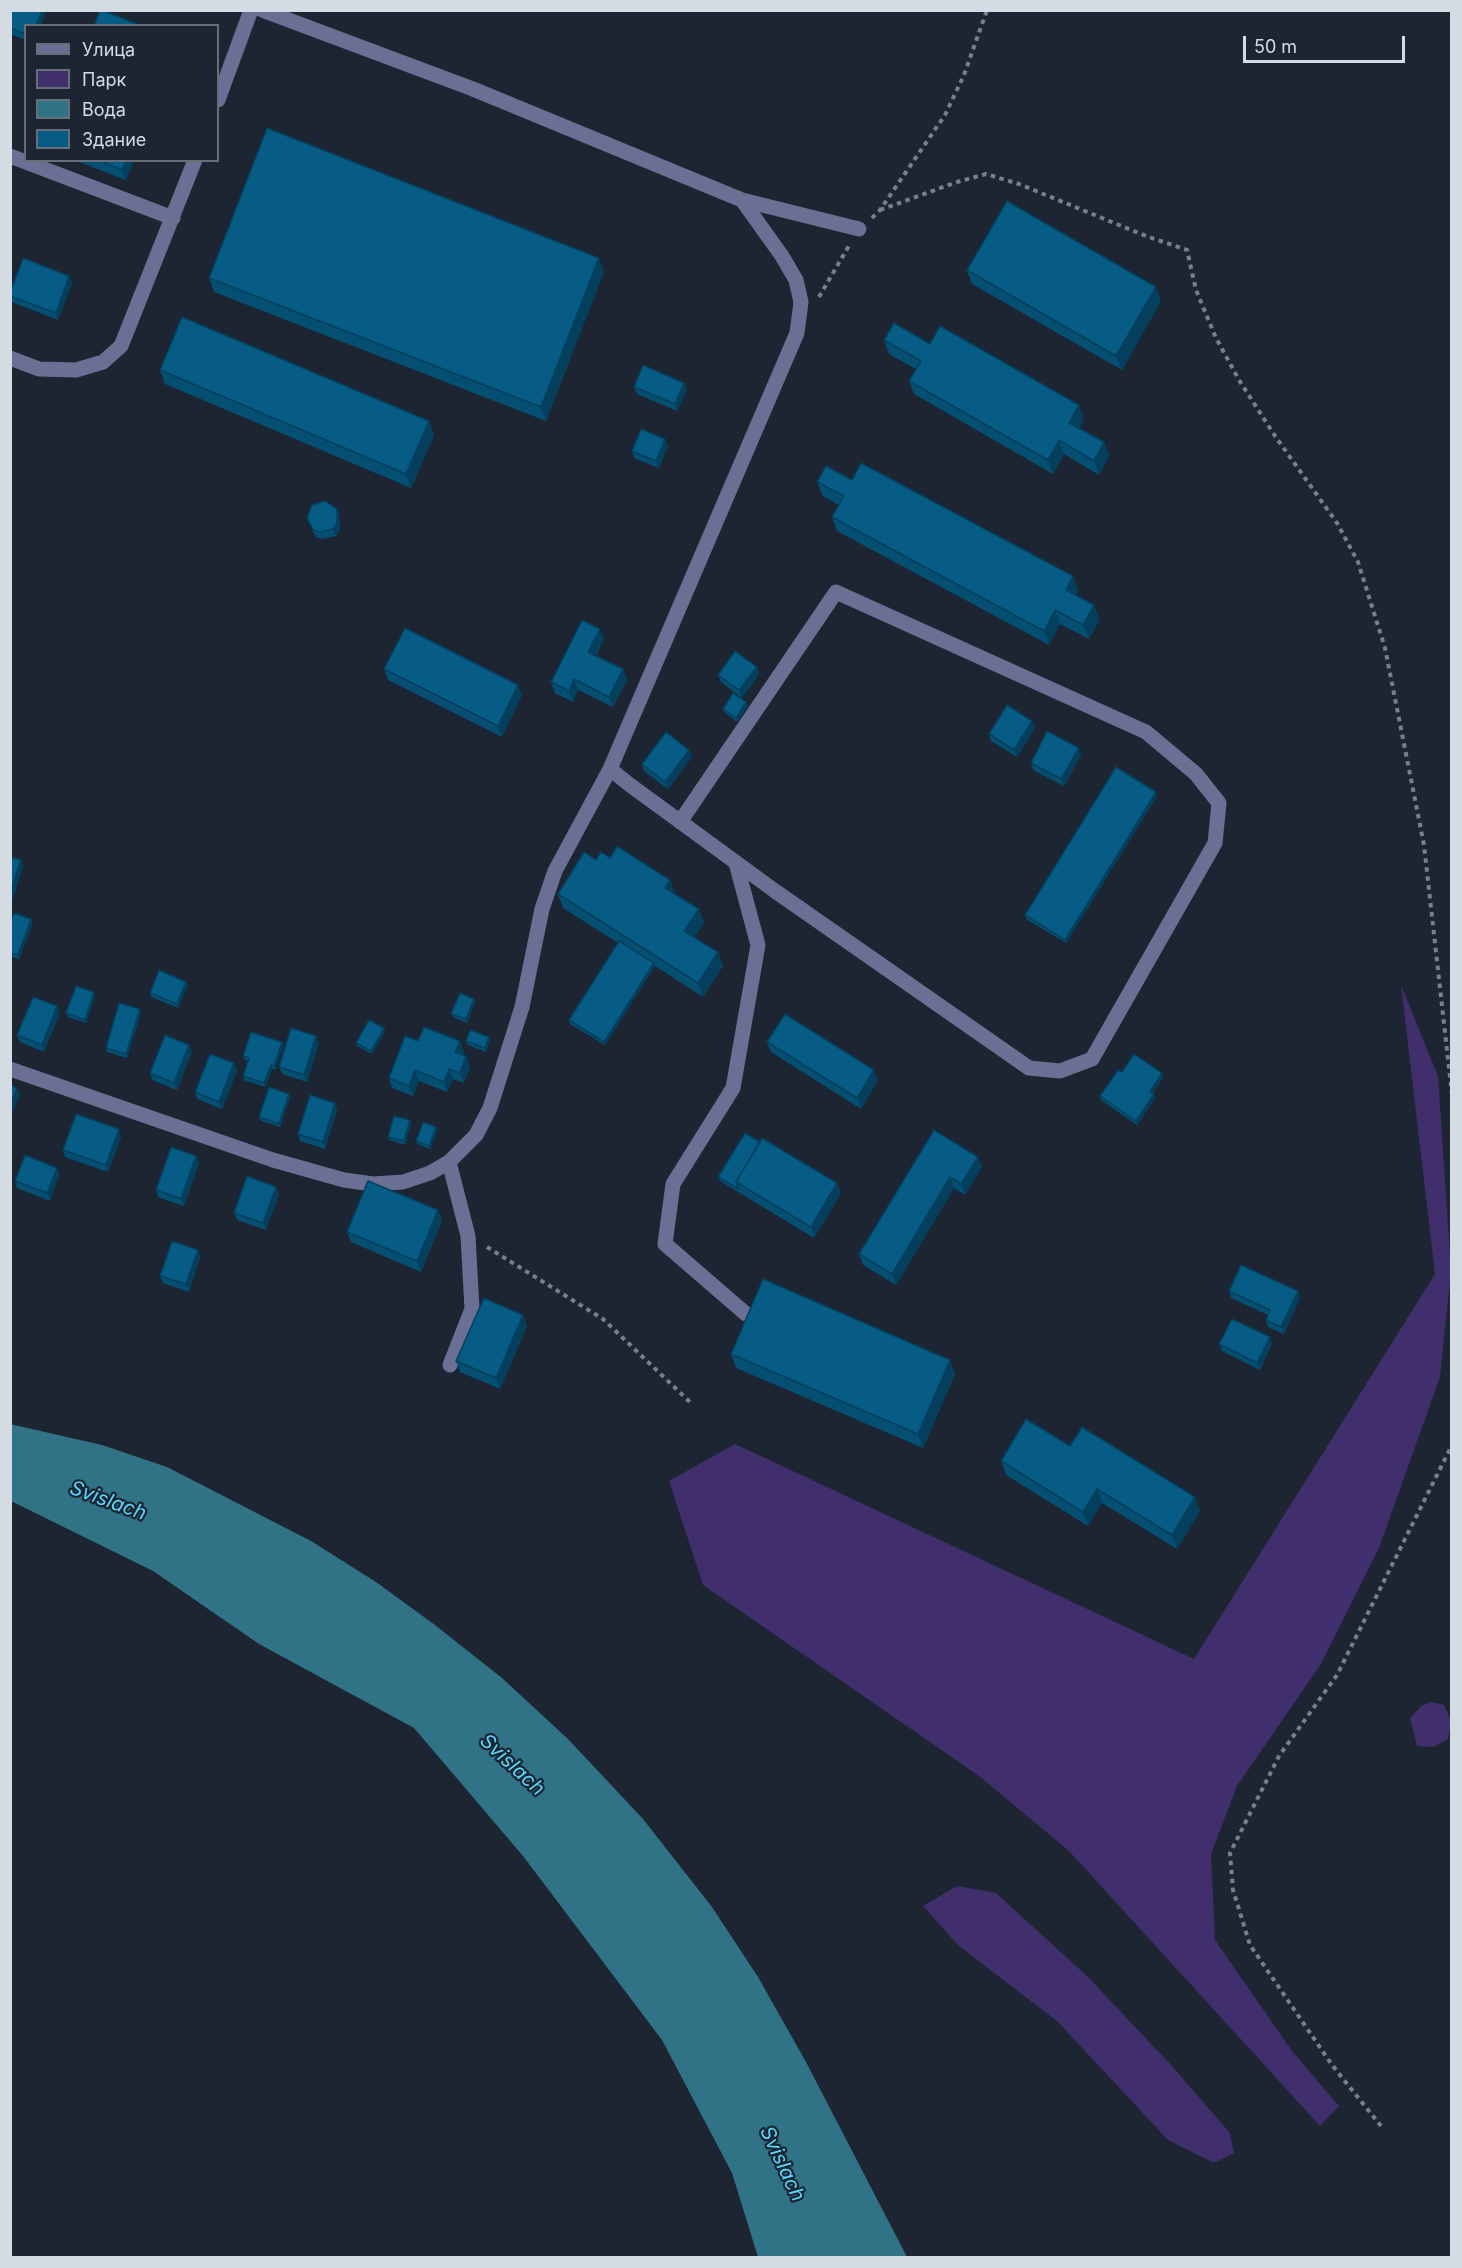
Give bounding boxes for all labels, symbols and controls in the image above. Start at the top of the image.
legend [24,24,219,162]
scale bar [1246,24,1408,62]
text: 50 m [1254,36,1297,57]
text: Улица [82,39,135,60]
text: Парк [82,69,126,90]
text: Вода [82,99,126,120]
text: Здание [82,129,146,150]
water label: Svislach [66,1476,150,1526]
water label: Svislach [475,1729,549,1801]
water label: Svislach [754,2123,810,2205]

